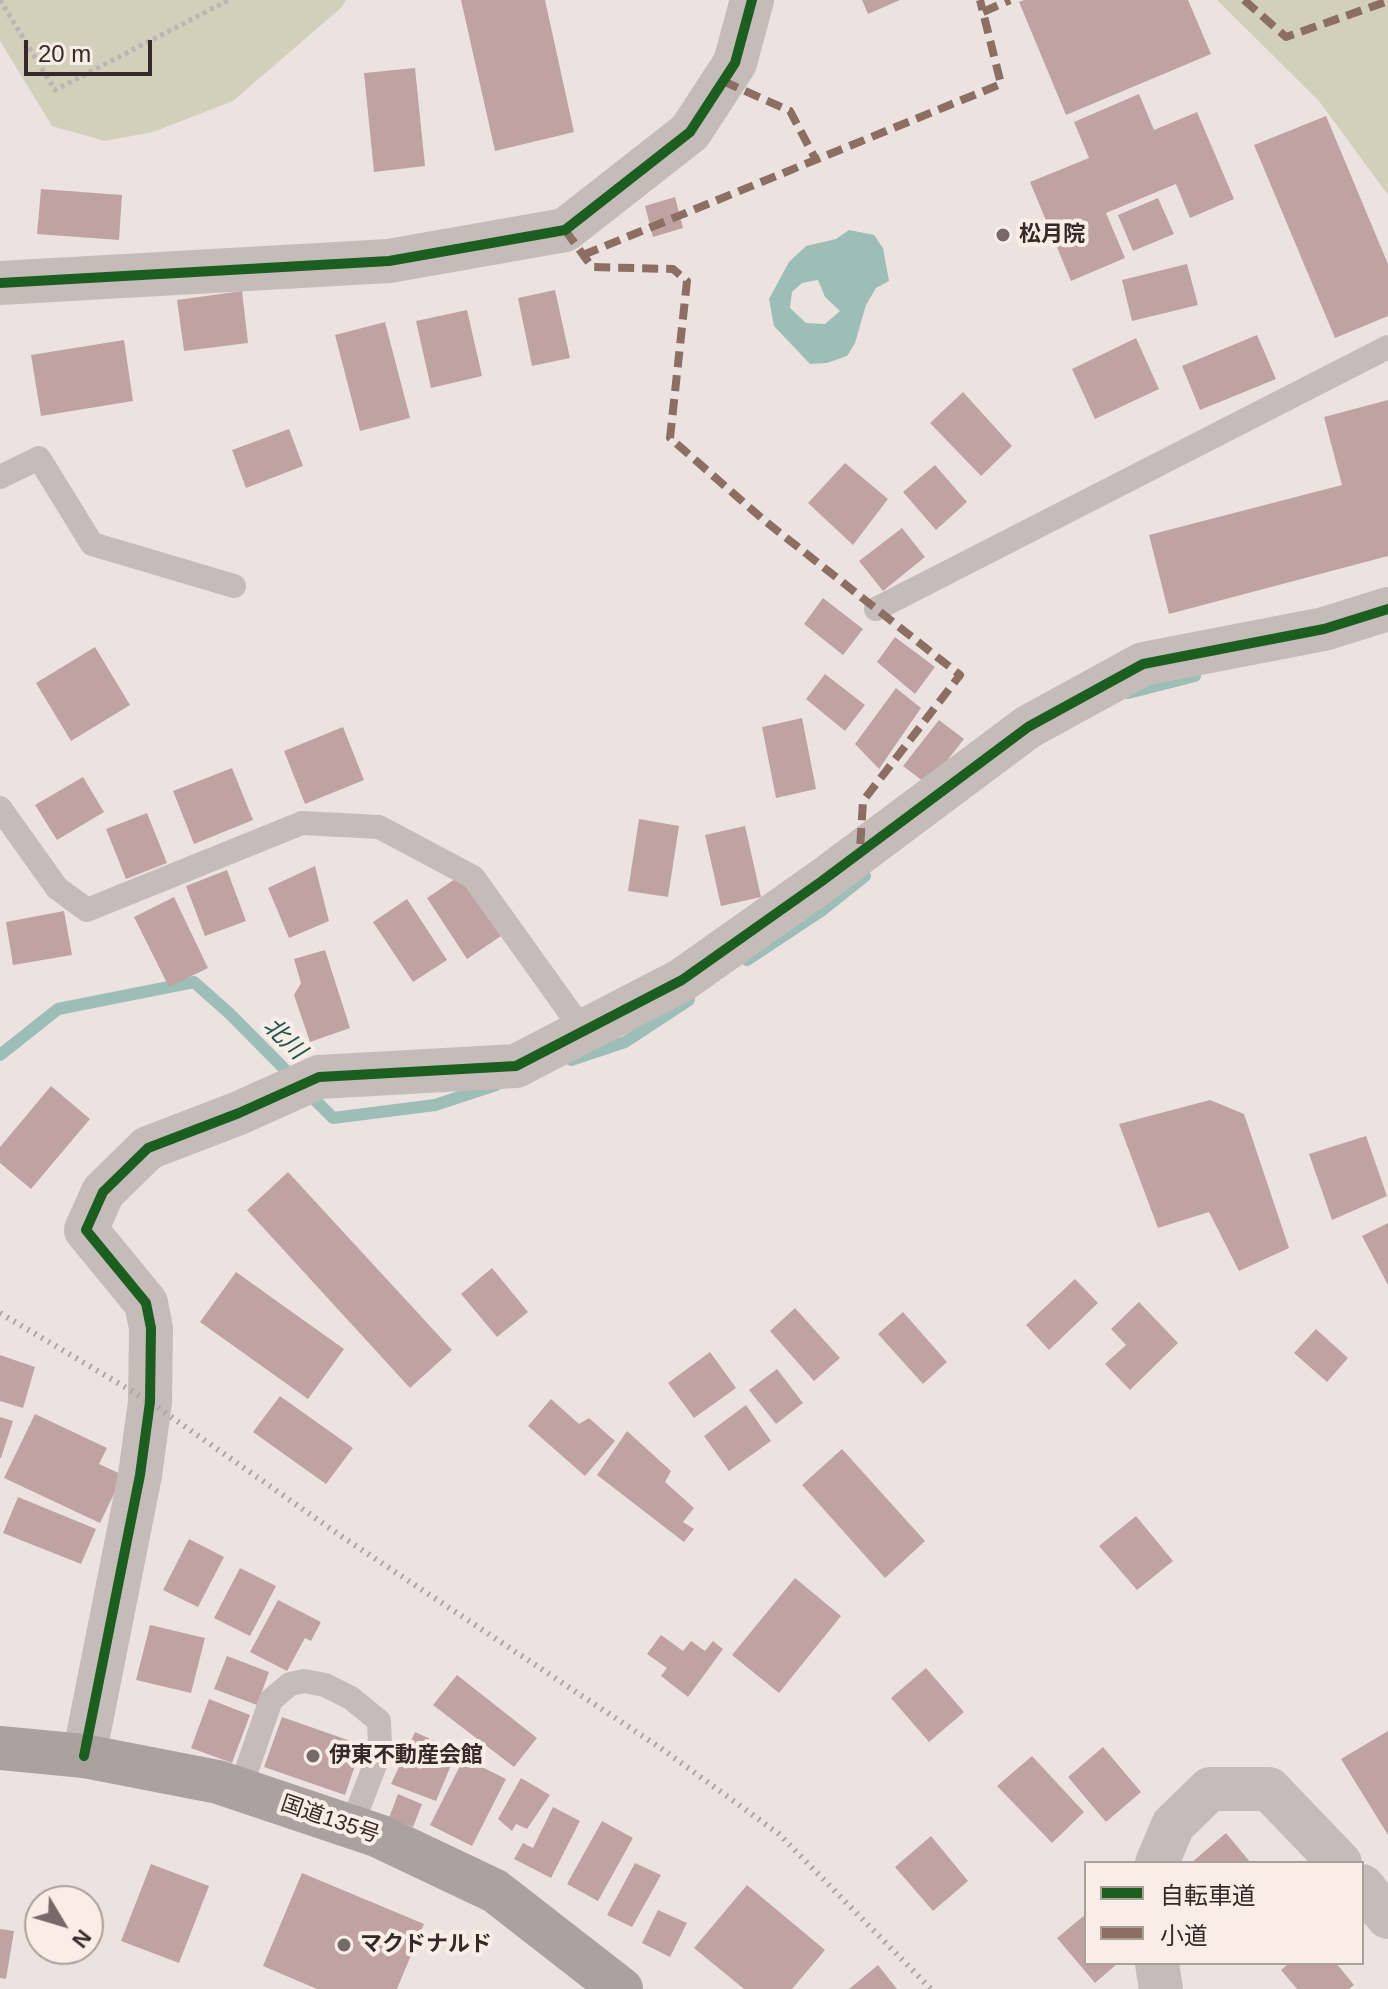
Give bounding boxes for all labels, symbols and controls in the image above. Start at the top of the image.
scale bar [28,24,156,74]
text: 20 m [38,40,91,67]
place label: 松月院 [1019,222,1085,248]
marker: 松月院 [994,226,1012,244]
water label: 北川 [257,1012,311,1066]
place label: 伊東不動産会館 [329,1743,483,1769]
marker: 伊東不動産会館 [304,1747,322,1765]
street label: 国道135号 [277,1791,383,1849]
legend [1084,1861,1364,1965]
text: 自転車道 [1160,1882,1256,1909]
north arrow [24,1885,104,1965]
text: 小道 [1160,1922,1208,1949]
text: N [67,1925,96,1953]
place label: マクドナルド [360,1932,492,1958]
marker: マクドナルド [335,1936,353,1954]

